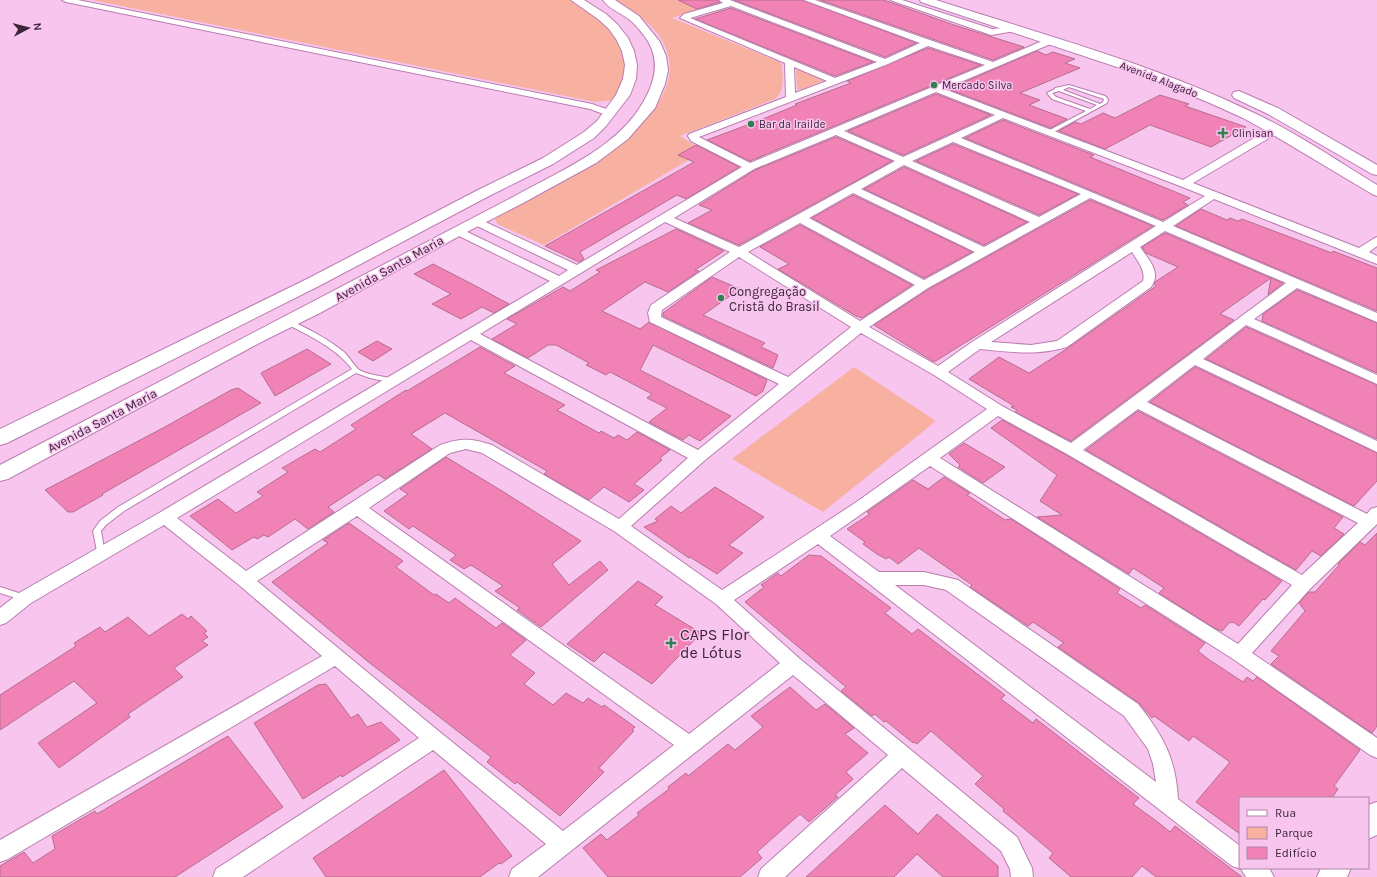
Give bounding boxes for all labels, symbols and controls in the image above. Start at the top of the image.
north arrow [8,8,48,48]
text: N [30,22,44,32]
street label: Avenida Alagado [1118,59,1200,100]
place label: Mercado Silva [942,79,1012,92]
marker: Mercado Silva [929,80,939,90]
place label: Bar da Irailde [759,118,826,131]
marker: Bar da Irailde [746,119,756,129]
marker: Clinisan [1217,127,1229,139]
place label: Clinisan [1232,127,1274,140]
street label: Avenida Santa Maria [332,232,446,305]
place label: Congregação Cristã do Brasil [729,284,820,314]
marker: Congregação Cristã do Brasil [716,293,726,303]
street label: Avenida Santa Maria [45,385,160,456]
place label: CAPS Flor de Lótus [680,625,749,662]
marker: CAPS Flor de Lótus [665,637,677,649]
legend [1239,797,1369,869]
text: Rua [1275,806,1296,820]
text: Parque [1275,826,1313,840]
text: Edifício [1275,846,1316,860]

